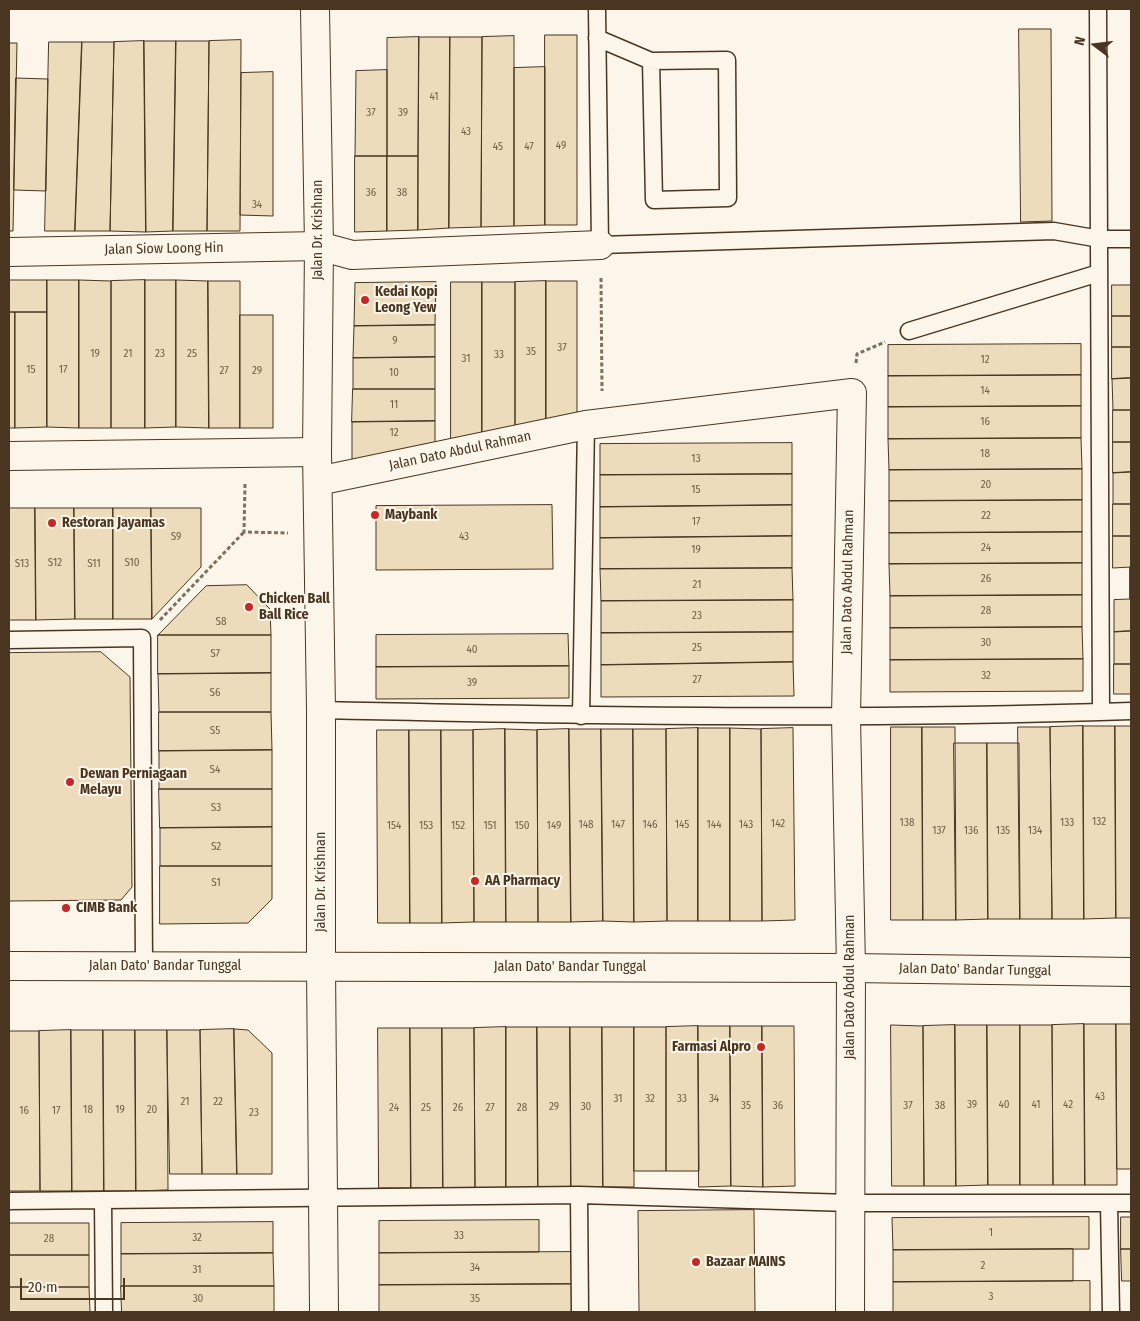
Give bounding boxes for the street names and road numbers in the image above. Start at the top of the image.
street label: Jalan Dr. Krishnan [310,180,326,280]
street label: Jalan Siow Loong Hin [104,240,224,258]
street label: Jalan Dato Abdul Rahman [387,428,533,474]
street label: Jalan Dato Abdul Rahman [838,509,858,655]
street label: Jalan Dr. Krishnan [313,832,329,932]
street label: Jalan Dato Abdul Rahman [842,915,858,1059]
street label: Jalan Dato' Bandar Tunggal [89,958,241,974]
street label: Jalan Dato' Bandar Tunggal [494,959,646,975]
street label: Jalan Dato' Bandar Tunggal [899,960,1051,980]

